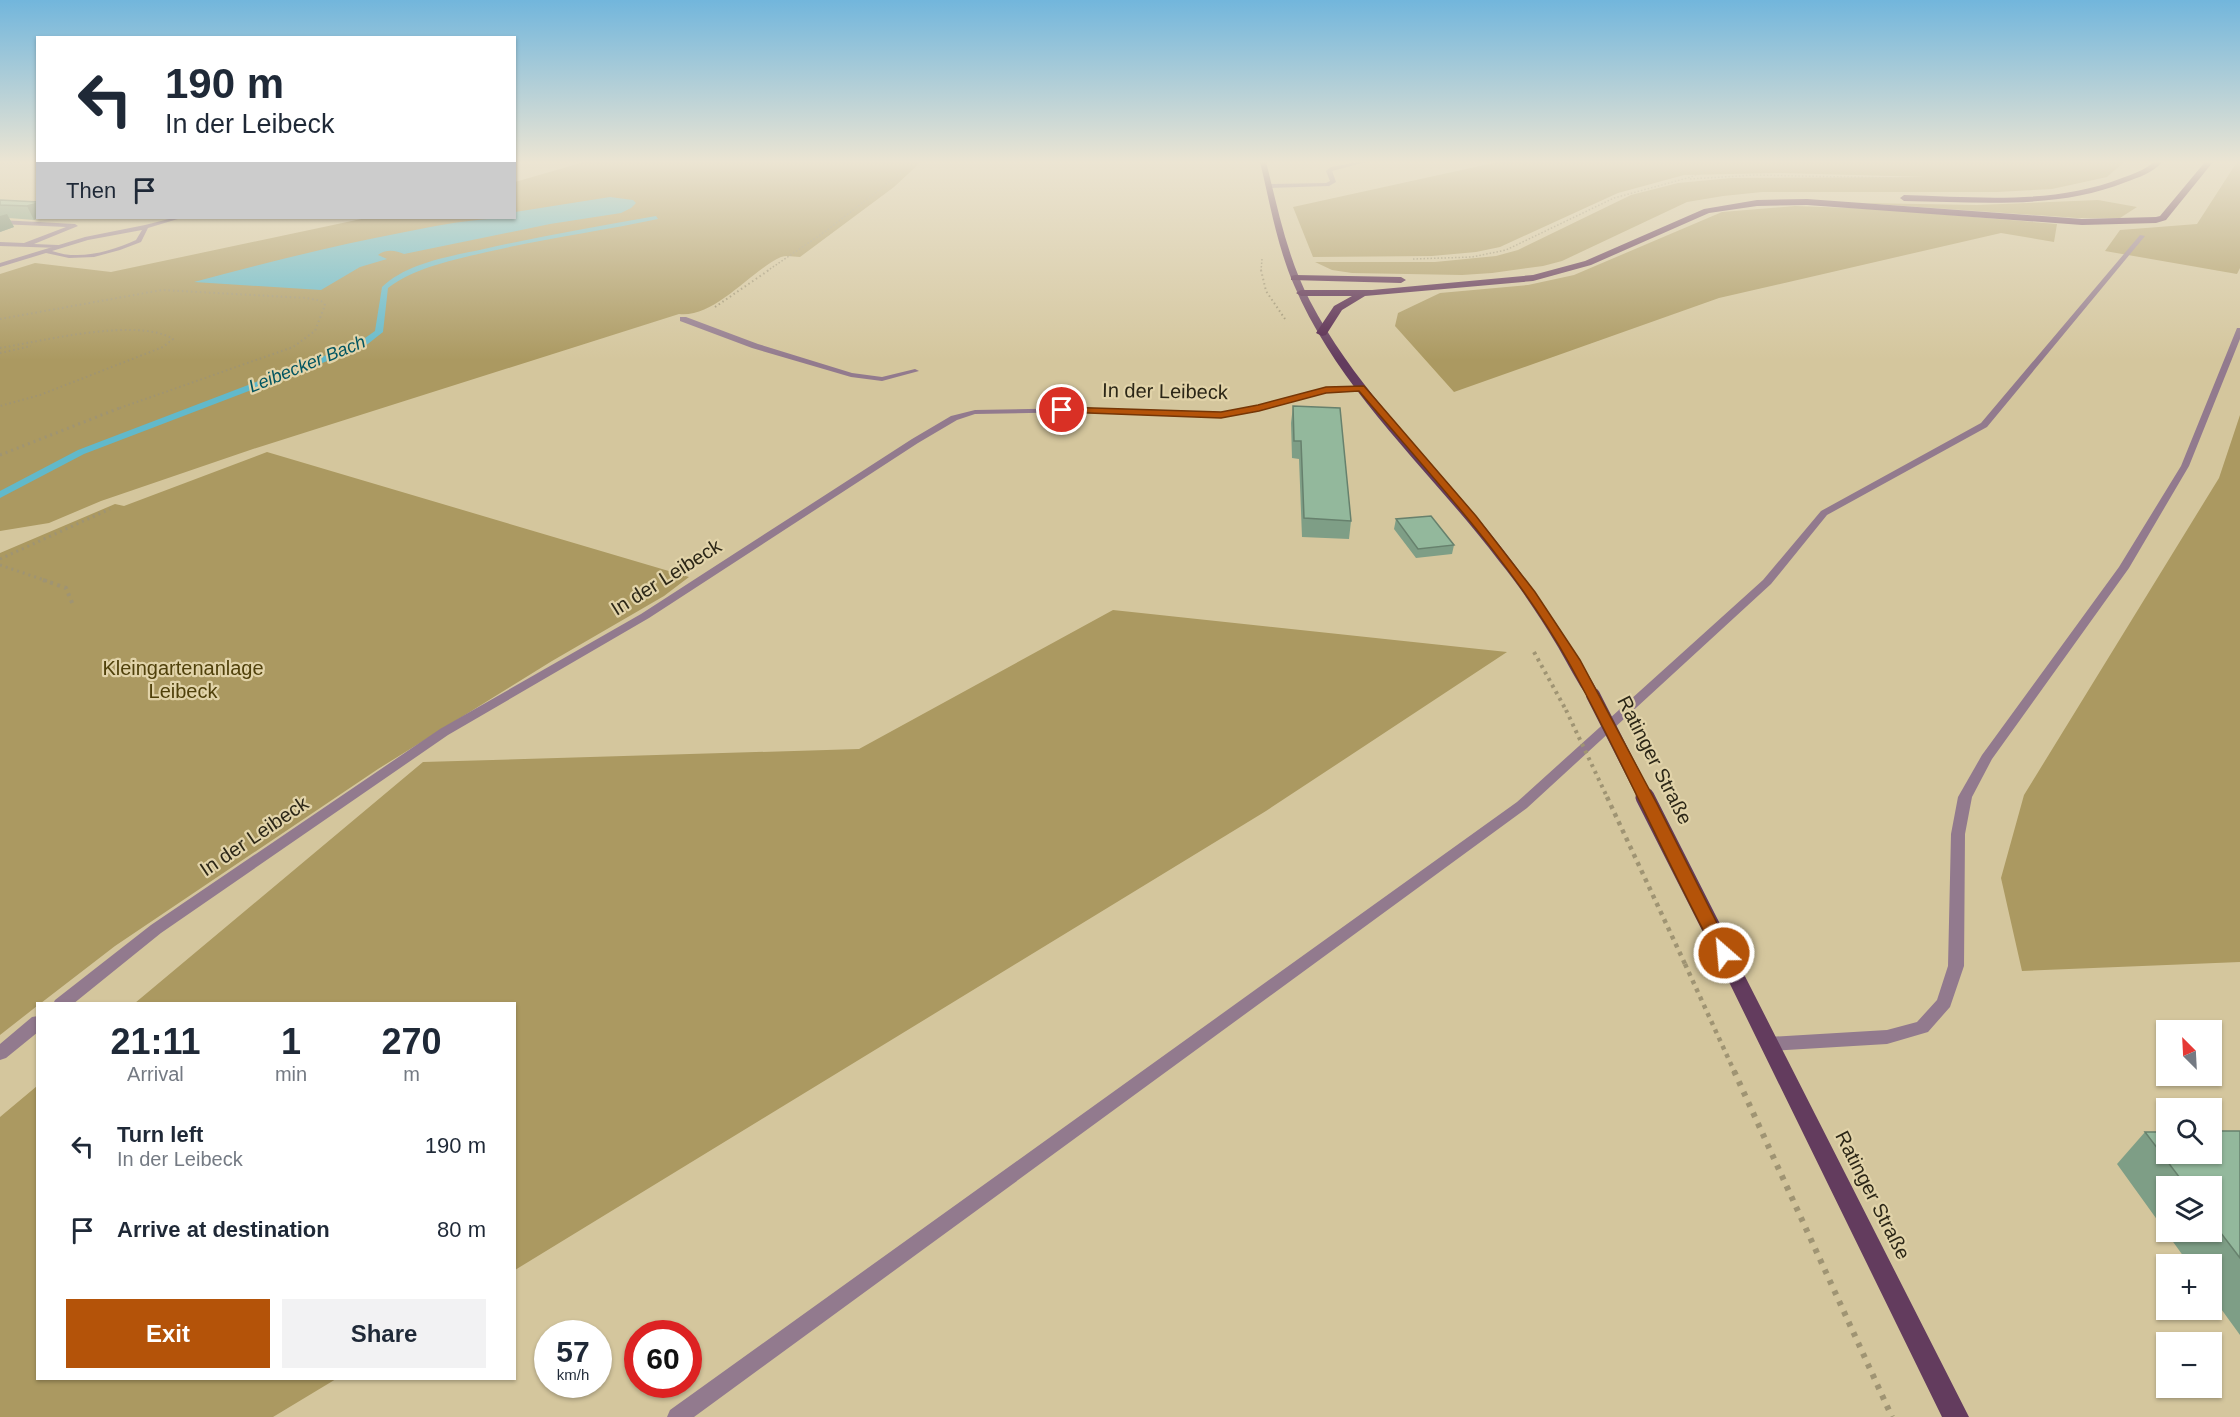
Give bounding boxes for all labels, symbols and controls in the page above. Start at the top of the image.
icon: left [66,60,144,138]
text: 190 m [165,60,284,107]
text: In der Leibeck [165,109,335,139]
icon: arrive [128,174,161,207]
text: Then [66,178,116,203]
water label: Leibecker Bach [246,331,368,397]
street label: In der Leibeck [1102,379,1229,403]
pin [1036,384,1087,435]
icon: arrive [1045,393,1078,426]
street label: In der Leibeck [607,534,726,620]
park label: Kleingartenanlage Leibeck [102,657,264,702]
street label: Ratinger Straße [1613,692,1697,828]
street label: In der Leibeck [196,791,313,880]
position arrow [1692,921,1756,985]
north arrow [2156,1020,2222,1086]
map controls [2156,1020,2222,1398]
text: 21:11 [110,1021,200,1062]
text: 1 [281,1021,301,1062]
text: 270 [382,1021,442,1062]
text: Arrival [127,1063,184,1085]
text: min [275,1063,307,1085]
text: m [403,1063,420,1085]
button: search [2156,1098,2222,1164]
text: Turn left [117,1122,203,1147]
street label: Ratinger Straße [1831,1127,1915,1263]
icon: left [66,1130,99,1163]
text: 190 m [425,1133,486,1158]
text: In der Leibeck [117,1148,243,1170]
button: layers [2156,1176,2222,1242]
icon: arrive [66,1214,99,1247]
text: Arrive at destination [117,1217,330,1242]
text: 80 m [437,1217,486,1242]
button: + [2156,1254,2222,1320]
button: Exit [66,1299,270,1368]
button: Share [282,1299,486,1368]
speed limit sign: 60 [624,1320,702,1398]
button: − [2156,1332,2222,1398]
text: 57 [556,1335,590,1368]
text: km/h [557,1366,589,1383]

